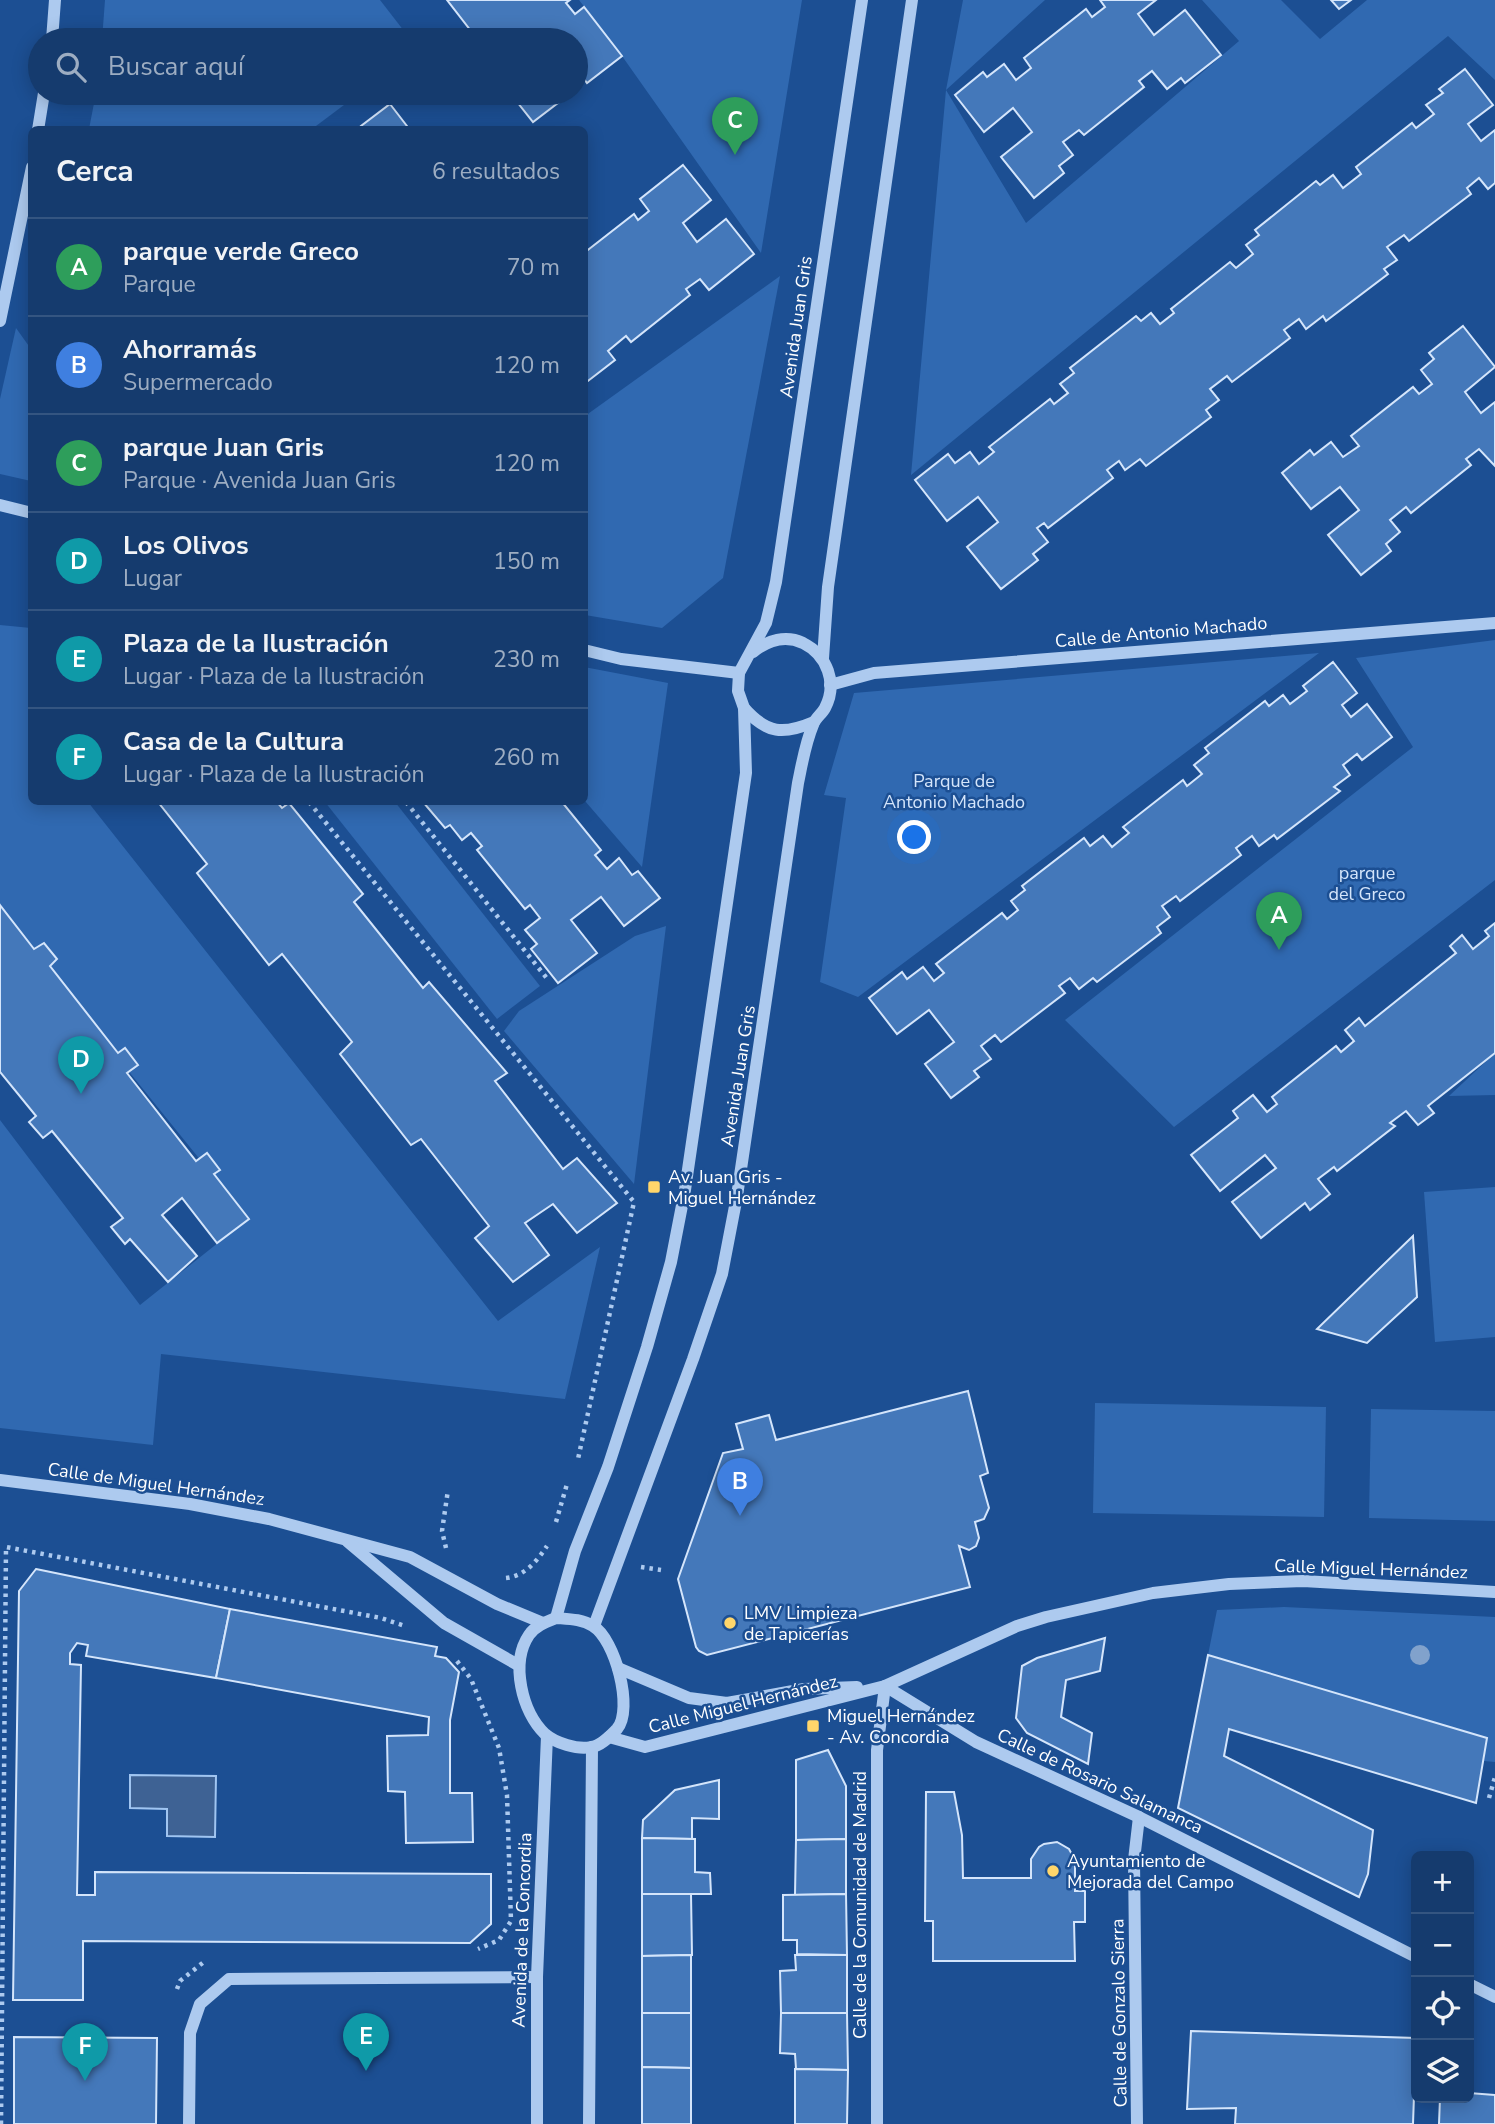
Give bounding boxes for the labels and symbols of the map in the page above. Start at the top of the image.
pin: C [712,97,758,155]
street label: Avenida Juan Gris [774,254,818,400]
street label: Calle de Antonio Machado [1054,611,1268,653]
park label: Parque de Antonio Machado [883,769,1025,814]
your location [897,820,931,854]
park label: parque del Greco [1328,861,1406,906]
pin: A [1256,892,1302,950]
street label: Avenida Juan Gris [715,1003,761,1149]
pin: D [58,1036,104,1094]
place label: Av. Juan Gris - Miguel Hernández [668,1165,816,1210]
marker: Av. Juan Gris - Miguel Hernández [646,1179,662,1195]
street label: Calle de Miguel Hernández [46,1457,266,1511]
pin: B [717,1458,763,1516]
street label: Calle Miguel Hernández [1274,1554,1468,1584]
place label: LMV Limpieza de Tapicerías [744,1601,858,1646]
marker: LMV Limpieza de Tapicerías [722,1615,738,1631]
street label: Calle Miguel Hernández [646,1669,840,1739]
place label: Miguel Hernández - Av. Concordia [827,1704,975,1749]
marker: Miguel Hernández - Av. Concordia [805,1718,821,1734]
street label: Calle de Rosario Salamanca [993,1723,1207,1839]
street label: Calle de la Comunidad de Madrid [848,1771,872,2039]
street label: Avenida de la Concordia [507,1832,537,2028]
place label: Ayuntamiento de Mejorada del Campo [1067,1849,1234,1894]
marker: Ayuntamiento de Mejorada del Campo [1045,1863,1061,1879]
street label: Calle de Gonzalo Sierra [1105,1918,1133,2108]
pin: E [343,2013,389,2071]
pin: F [62,2023,108,2081]

